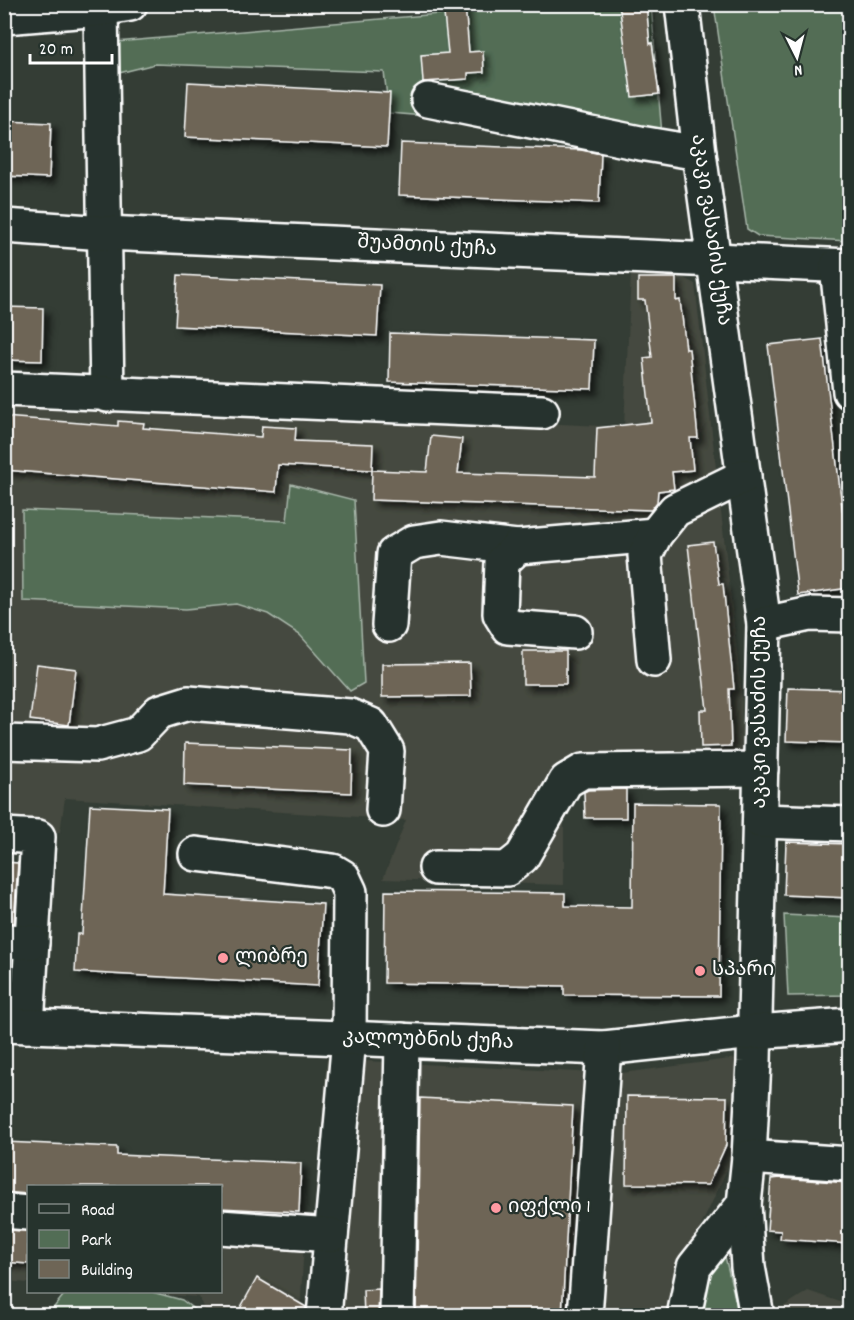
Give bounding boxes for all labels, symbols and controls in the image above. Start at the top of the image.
scale bar [30,27,112,65]
north arrow [767,27,827,87]
text: 20 m [39,38,73,63]
text: N [793,58,803,81]
street label: აკაკი ვასაძის ქუჩა [683,133,737,327]
street label: შუამთის ქუჩა [357,229,497,265]
street label: აკაკი ვასაძის ქუჩა [747,616,775,808]
place label: ლიბრე [235,944,308,972]
marker: ლიბრე [216,951,230,965]
place label: სპარი [712,957,774,985]
marker: სპარი [693,964,707,978]
street label: კალოუბნის ქუჩა [342,1024,514,1058]
legend [27,1185,222,1293]
place label: იფქლი 1 [508,1194,591,1222]
text: Road [81,1199,115,1224]
marker: იფქლი 1 [489,1201,503,1215]
text: Park [81,1229,112,1254]
text: Building [81,1259,133,1284]

